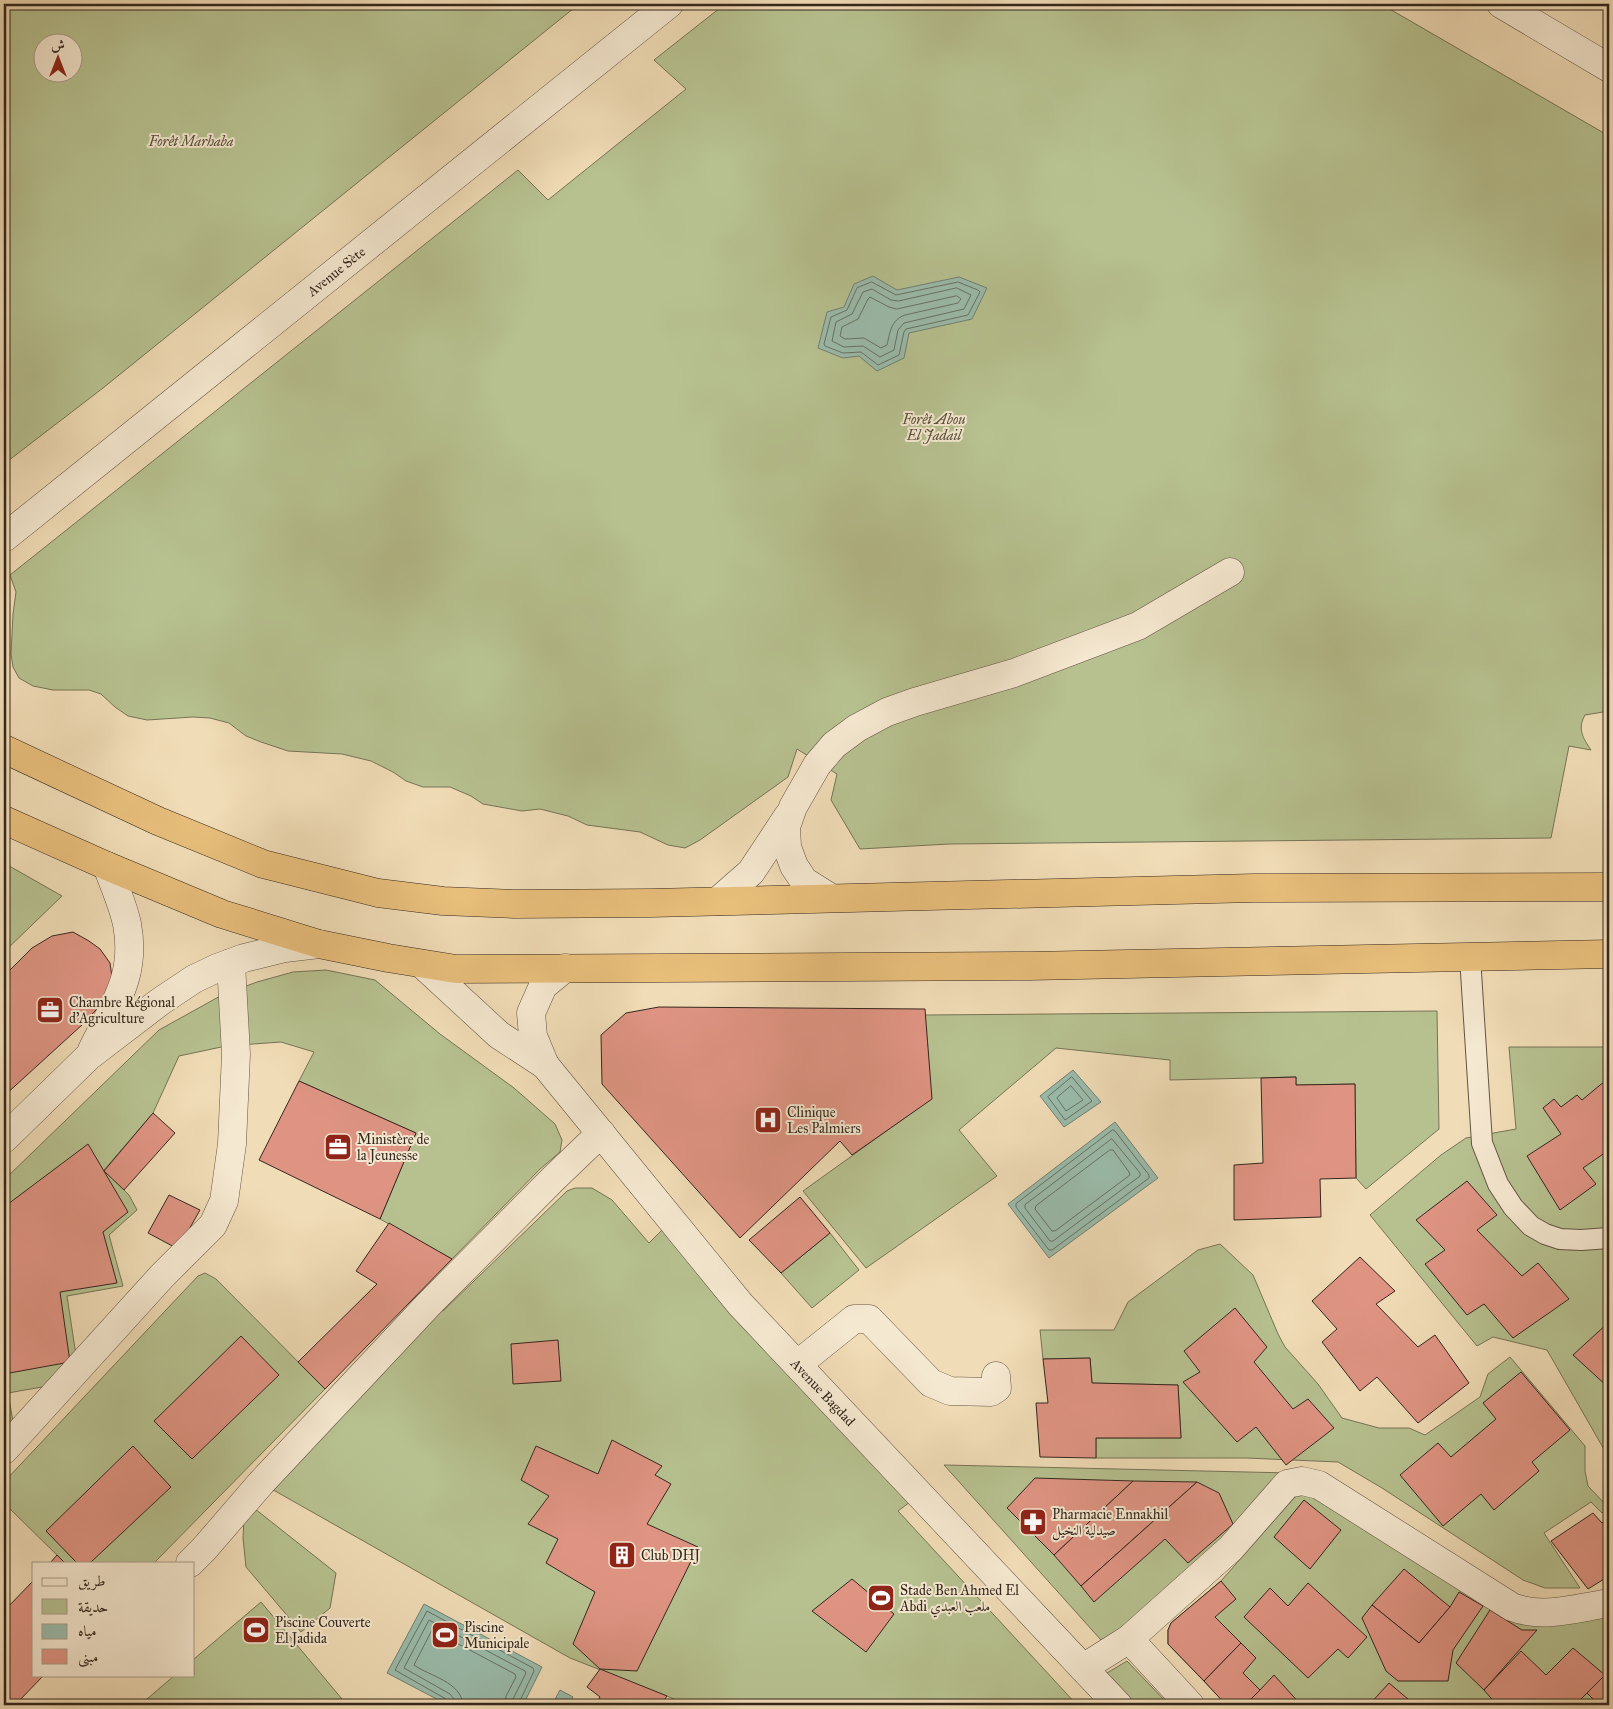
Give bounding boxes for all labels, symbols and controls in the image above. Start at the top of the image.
north arrow [32,32,82,82]
text: ش [51,37,65,54]
park label: Forêt Marhaba [148,133,234,150]
street label: Avenue Sète [303,243,369,300]
park label: Forêt Abou El Jadail [901,411,966,444]
place label: Chambre Régional d'Agriculture [69,994,175,1027]
office icon: Chambre Régional d'Agriculture [35,995,65,1025]
place label: Clinique Les Palmiers [787,1104,861,1137]
hospital icon: Clinique Les Palmiers [753,1105,783,1135]
place label: Ministère de la Jeunesse [357,1131,430,1165]
office icon: Ministère de la Jeunesse [323,1132,353,1162]
street label: Avenue Bagdad [786,1354,859,1430]
place label: Pharmacie Ennakhil صيدلية النخيل [1052,1506,1168,1541]
pharmacy icon: Pharmacie Ennakhil صيدلية النخيل [1018,1507,1048,1537]
building icon: Club DHJ [607,1540,637,1570]
place label: Club DHJ [641,1547,701,1565]
legend [32,1562,195,1676]
text: طريق [78,1572,105,1591]
place label: Stade Ben Ahmed El Abdi ملعب العبدي [899,1582,1019,1618]
sports icon: Stade Ben Ahmed El Abdi ملعب العبدي [866,1583,896,1613]
text: حديقة [78,1598,108,1616]
place label: Piscine Couverte El Jadida [275,1614,371,1648]
sports icon: Piscine Couverte El Jadida [241,1615,271,1645]
place label: Piscine Municipale [464,1619,530,1652]
sports icon: Piscine Municipale [430,1620,460,1650]
text: مياه [78,1622,96,1640]
text: مبنى [78,1648,98,1668]

